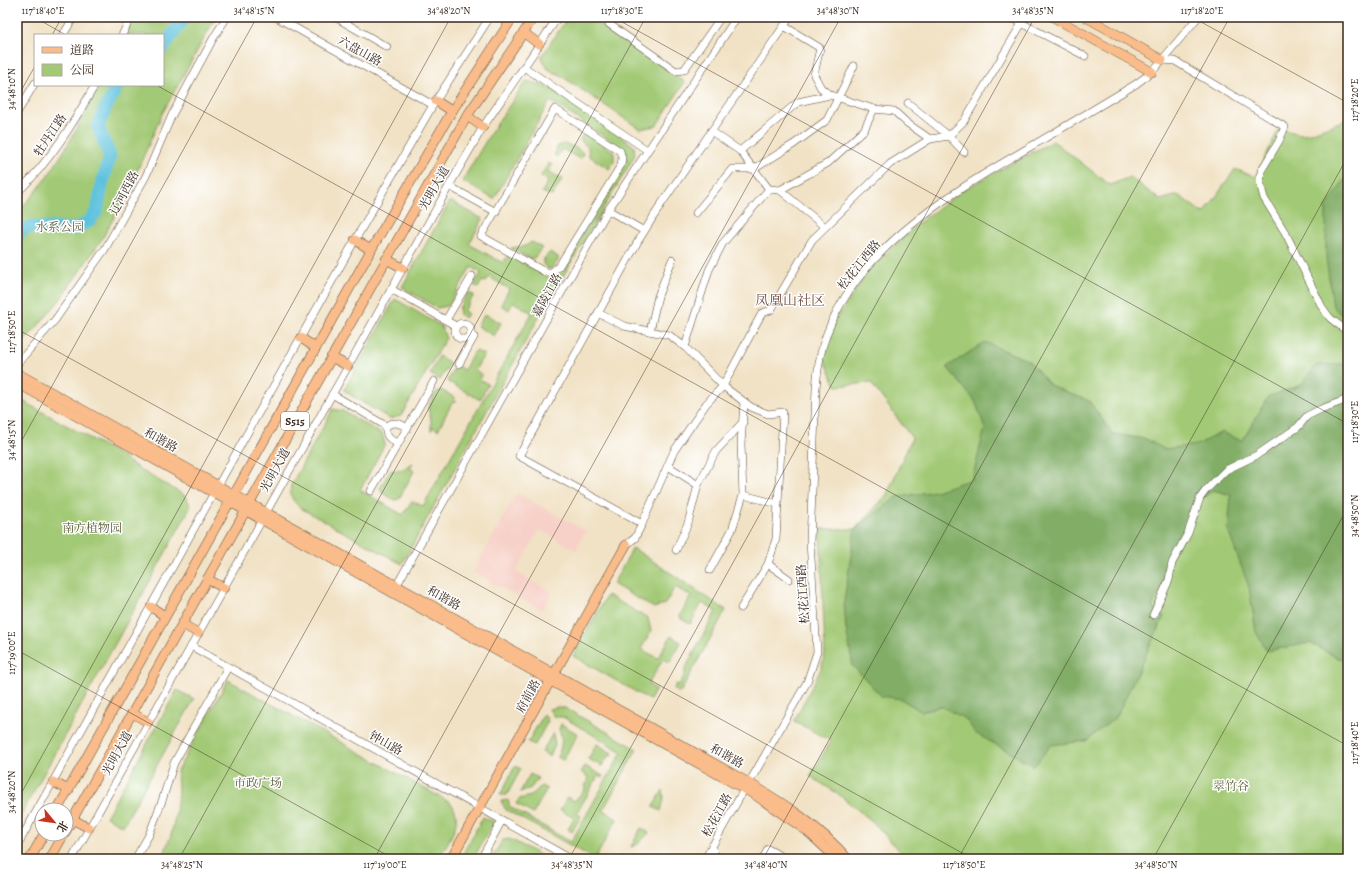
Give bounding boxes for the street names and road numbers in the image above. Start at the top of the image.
street label: 六盘山路 [335,32,385,70]
street label: 牡丹江路 [30,111,70,159]
street label: 光明大道 [415,163,453,213]
street label: 辽河西路 [106,168,142,218]
street label: 松花江西路 [834,237,884,293]
street label: 嘉陵江路 [528,270,566,320]
road number: S515 [281,412,309,430]
street label: 和谐路 [141,424,181,456]
street label: 光明大道 [256,445,294,495]
street label: 松花江西路 [793,564,813,624]
street label: 和谐路 [424,582,464,614]
street label: 府前路 [512,676,544,716]
street label: 钟山路 [366,727,406,759]
street label: 光明大道 [98,728,136,778]
street label: 和谐路 [707,740,747,772]
street label: 松花江路 [698,790,736,840]

